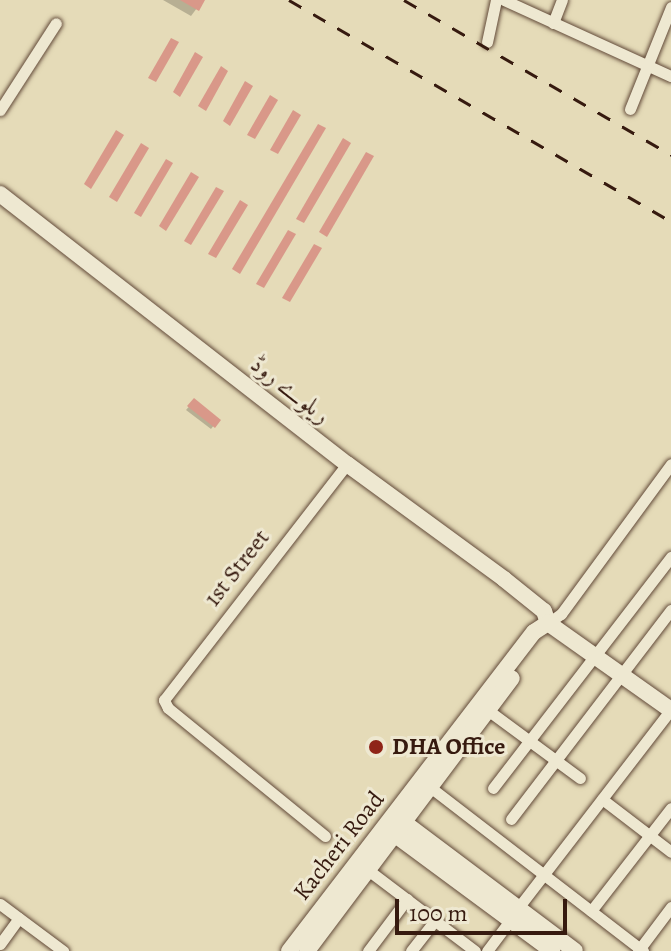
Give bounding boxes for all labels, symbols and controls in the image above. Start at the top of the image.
street label: ریلوے روڈ [244,350,336,430]
street label: 1st Street [198,524,276,612]
place label: DHA Office [392,733,505,761]
marker: DHA Office [367,738,385,756]
street label: Kacheri Road [287,786,391,906]
scale bar [399,883,571,933]
text: 100 m [409,897,468,929]

